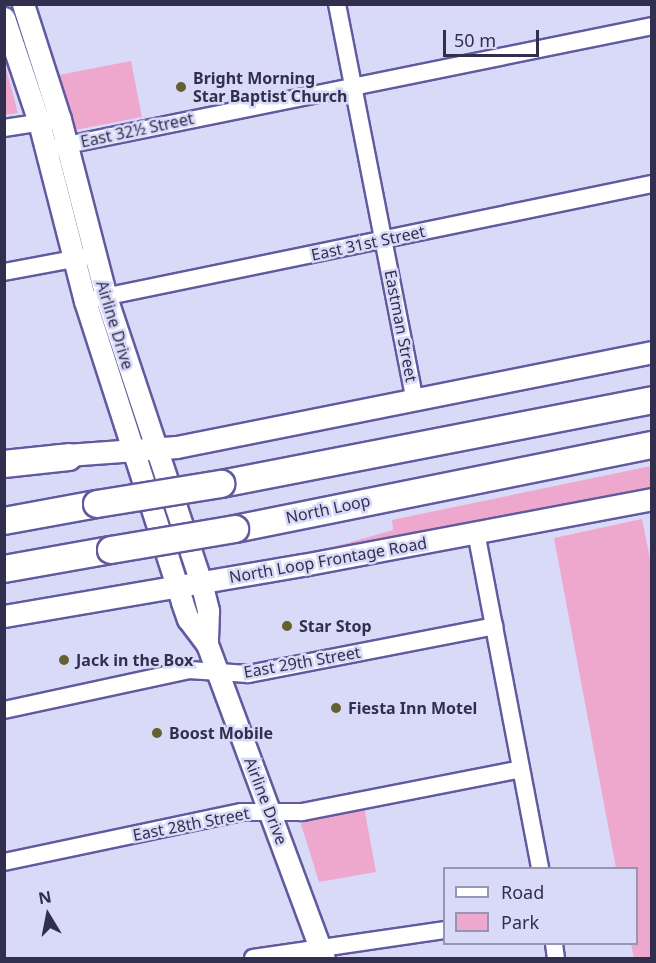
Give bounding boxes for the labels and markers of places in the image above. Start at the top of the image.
place label: Bright Morning Star Baptist Church [193,68,347,106]
marker: Bright Morning Star Baptist Church [174,80,188,94]
place label: Star Stop [299,616,372,636]
marker: Star Stop [280,619,294,633]
place label: Jack in the Box [76,650,193,670]
marker: Jack in the Box [57,653,71,667]
place label: Fiesta Inn Motel [348,698,477,718]
marker: Fiesta Inn Motel [329,701,343,715]
place label: Boost Mobile [169,723,273,743]
marker: Boost Mobile [150,726,164,740]

